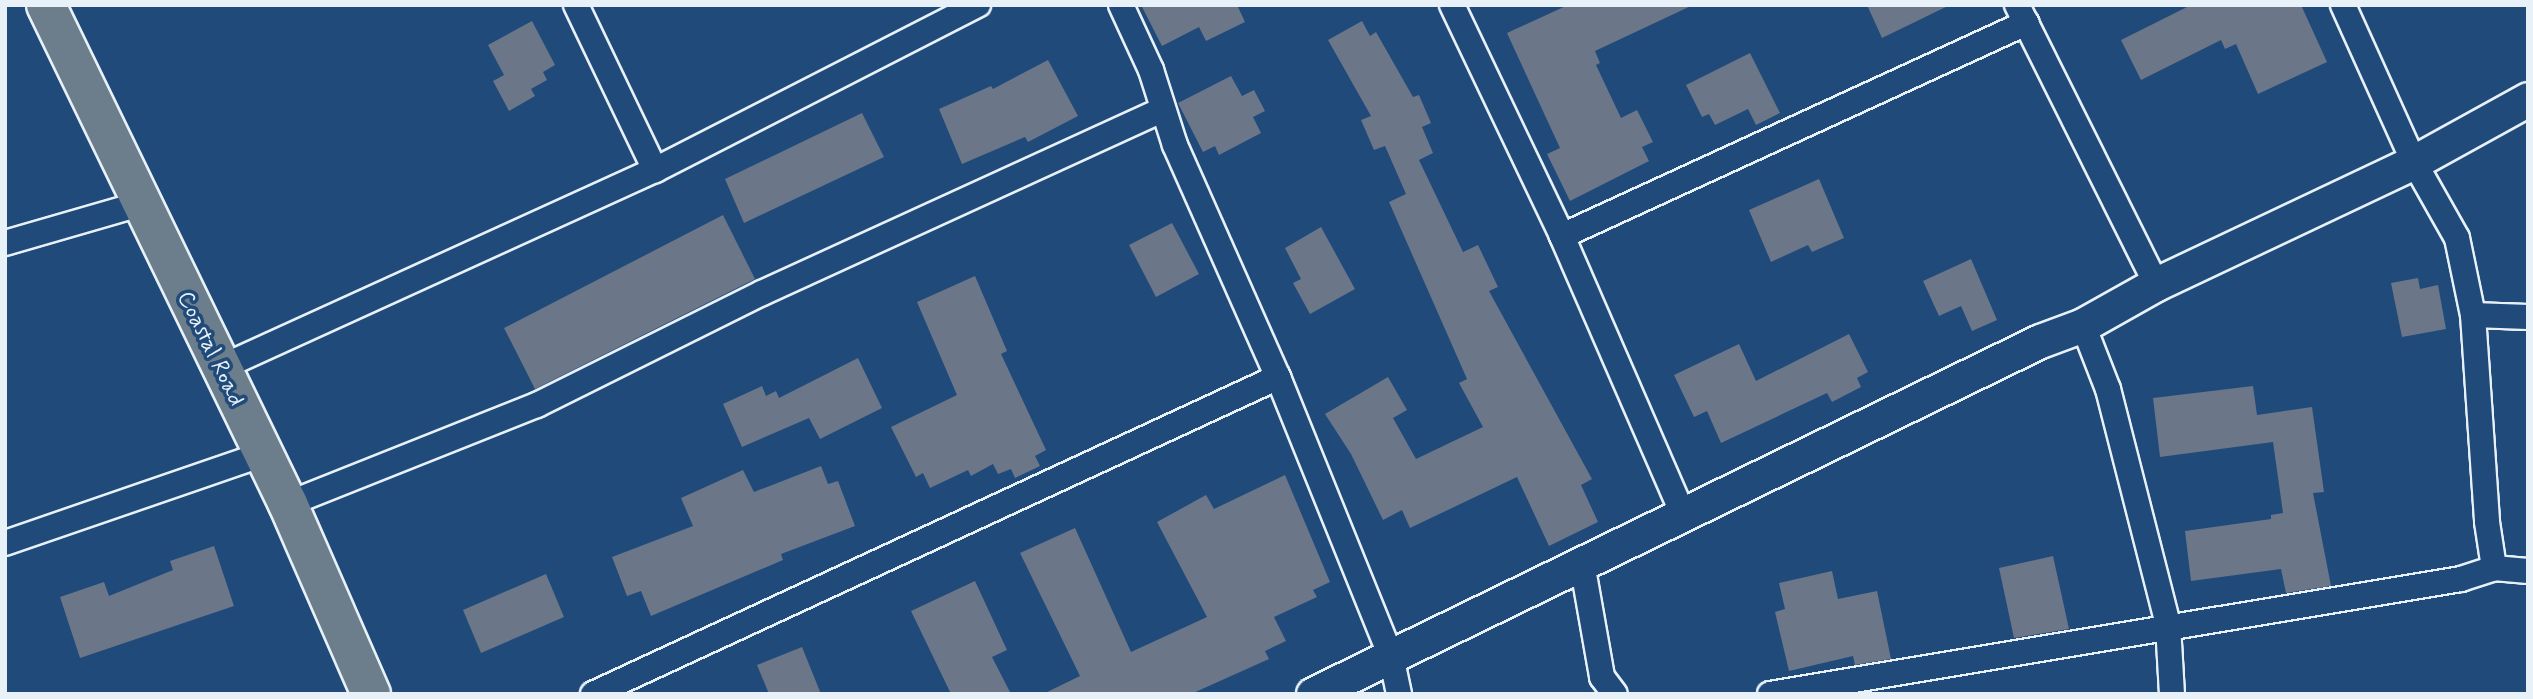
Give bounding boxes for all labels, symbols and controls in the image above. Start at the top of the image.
street label: Coastal Road [171,288,249,410]

